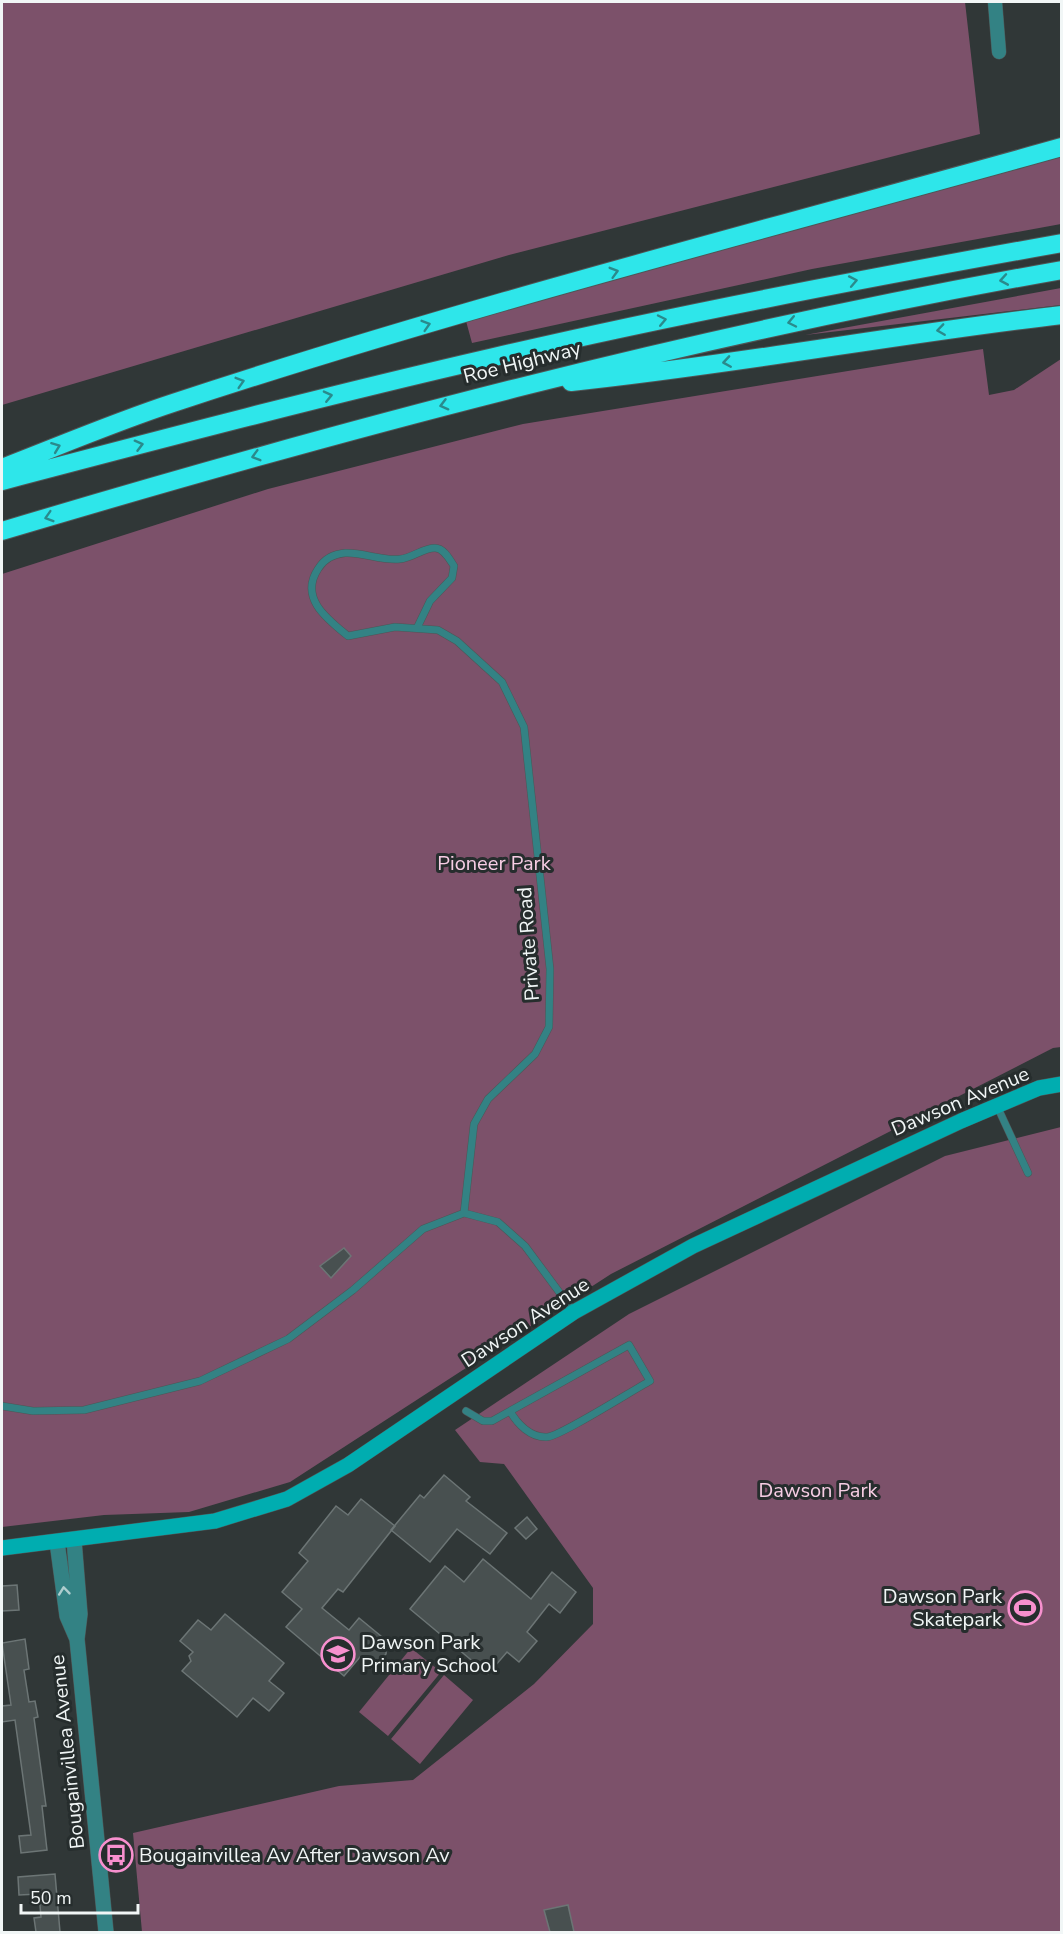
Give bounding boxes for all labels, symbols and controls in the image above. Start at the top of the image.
one-way arrow [609,266,619,279]
one-way arrow [999,273,1009,286]
one-way arrow [847,276,857,289]
one-way arrow [656,315,666,328]
one-way arrow [787,315,797,328]
one-way arrow [421,320,431,332]
one-way arrow [936,324,946,336]
street label: Roe Highway [460,335,584,390]
one-way arrow [723,355,733,368]
one-way arrow [234,377,245,389]
one-way arrow [323,391,333,404]
one-way arrow [439,397,449,410]
one-way arrow [133,440,144,452]
one-way arrow [50,442,61,454]
one-way arrow [251,449,262,461]
one-way arrow [44,510,55,522]
park label: Pioneer Park [437,850,552,877]
street label: Private Road [511,886,546,1002]
street label: Dawson Avenue [887,1060,1033,1143]
street label: Dawson Avenue [456,1271,594,1374]
park label: Dawson Park [758,1477,879,1504]
place label: Dawson Park Skatepark [883,1583,1003,1633]
one-way arrow [58,1587,71,1596]
sports icon: Dawson Park Skatepark [1007,1590,1043,1626]
place label: Dawson Park Primary School [361,1629,497,1679]
school or university icon: Dawson Park Primary School [320,1636,356,1672]
street label: Bougainvillea Avenue [44,1653,91,1850]
bus stop icon: Bougainvillea Av After Dawson Av [98,1837,134,1873]
place label: Bougainvillea Av After Dawson Av [139,1842,450,1869]
scale bar [21,1877,138,1915]
text: 50 m [30,1886,72,1910]

